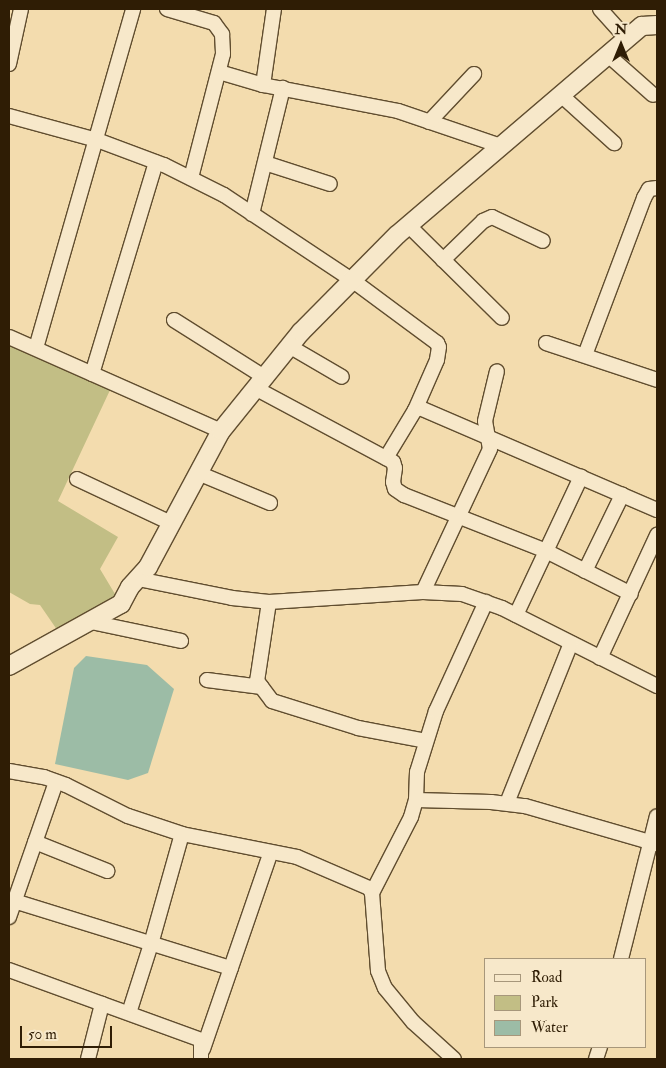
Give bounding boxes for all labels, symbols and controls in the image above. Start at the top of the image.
north arrow [596,20,646,70]
text: N [615,21,627,38]
legend [483,958,646,1048]
text: Road [531,968,562,987]
text: Park [531,993,558,1012]
scale bar [22,1016,115,1048]
text: Water [531,1018,568,1037]
text: 50 m [28,1025,57,1044]

